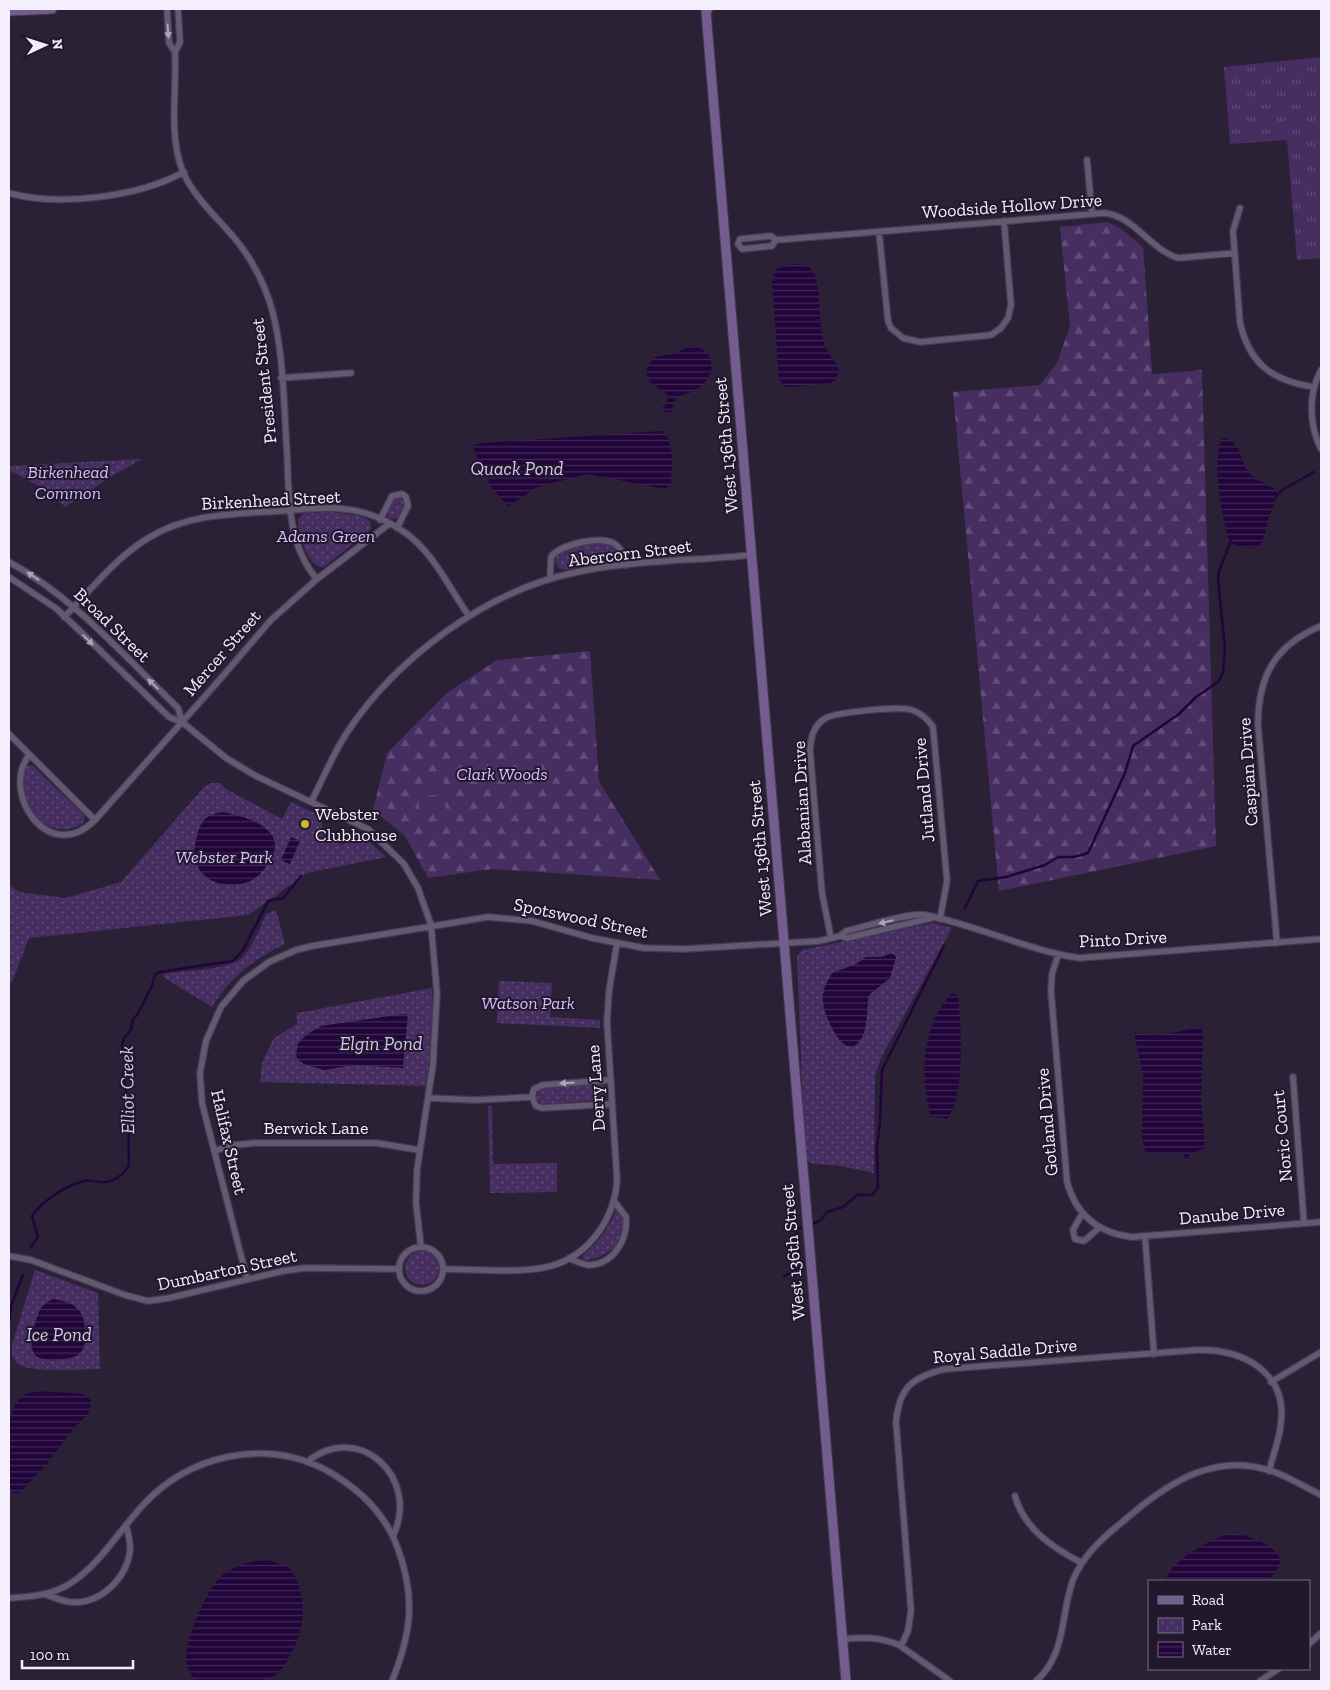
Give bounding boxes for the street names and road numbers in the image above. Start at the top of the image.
street label: Woodside Hollow Drive [921,189,1103,223]
street label: President Street [246,317,282,445]
street label: West 136th Street [709,376,743,514]
street label: Birkenhead Street [201,485,342,515]
street label: Abercorn Street [567,534,693,571]
street label: Broad Street [69,583,155,667]
street label: Mercer Street [179,605,266,701]
street label: Caspian Drive [1233,717,1263,827]
street label: Jutland Drive [908,737,940,843]
street label: Alabanian Drive [788,740,816,866]
street label: West 136th Street [743,779,777,917]
street label: Spotswood Street [512,893,650,943]
street label: Pinto Drive [1078,926,1168,952]
street label: Derry Lane [582,1044,610,1132]
street label: Gotland Drive [1031,1067,1063,1177]
street label: Halifax Street [206,1087,252,1197]
street label: Noric Court [1267,1089,1297,1183]
street label: Berwick Lane [264,1117,368,1139]
street label: West 136th Street [776,1183,810,1321]
street label: Danube Drive [1178,1198,1286,1230]
street label: Dumbarton Street [155,1244,299,1296]
street label: Royal Saddle Drive [932,1334,1078,1368]

